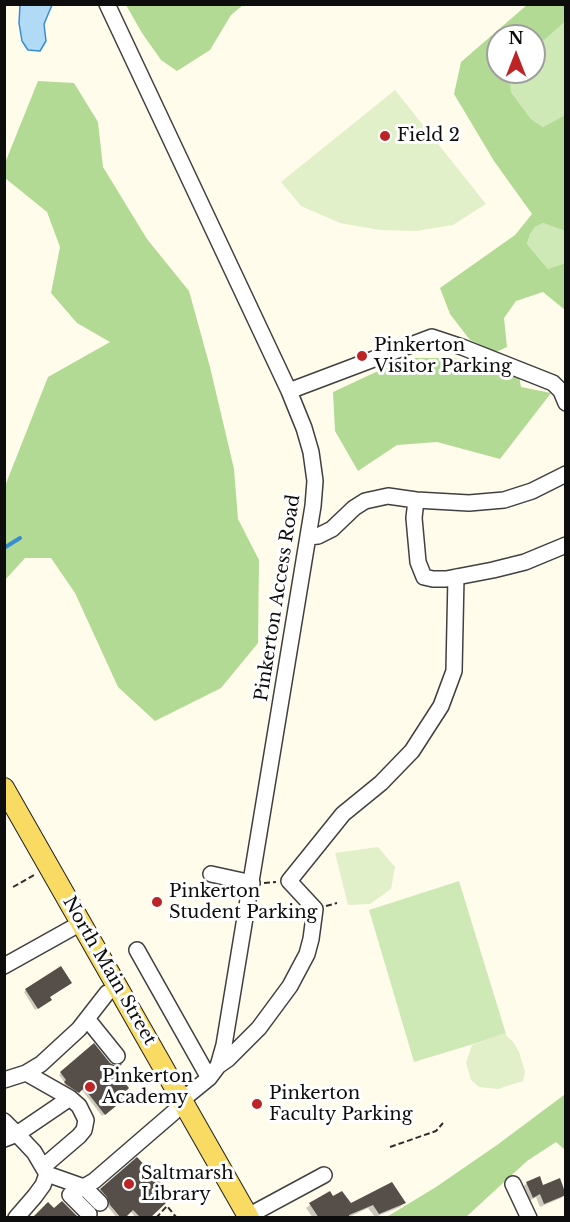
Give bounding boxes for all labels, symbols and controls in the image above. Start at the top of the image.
north arrow [486,24,546,84]
text: N [508,28,524,48]
place label: Field 2 [397,125,460,147]
marker: Field 2 [378,129,392,143]
place label: Pinkerton Visitor Parking [374,335,512,378]
marker: Pinkerton Visitor Parking [355,349,369,363]
street label: Pinkerton Access Road [251,493,305,703]
place label: Pinkerton Student Parking [169,881,317,924]
street label: North Main Street [58,893,160,1049]
marker: Pinkerton Student Parking [150,895,164,909]
place label: Pinkerton Academy [102,1066,193,1108]
marker: Pinkerton Academy [83,1080,97,1094]
place label: Pinkerton Faculty Parking [269,1083,413,1126]
marker: Pinkerton Faculty Parking [250,1097,264,1111]
place label: Saltmarsh Library [141,1163,234,1206]
marker: Saltmarsh Library [122,1177,136,1191]

